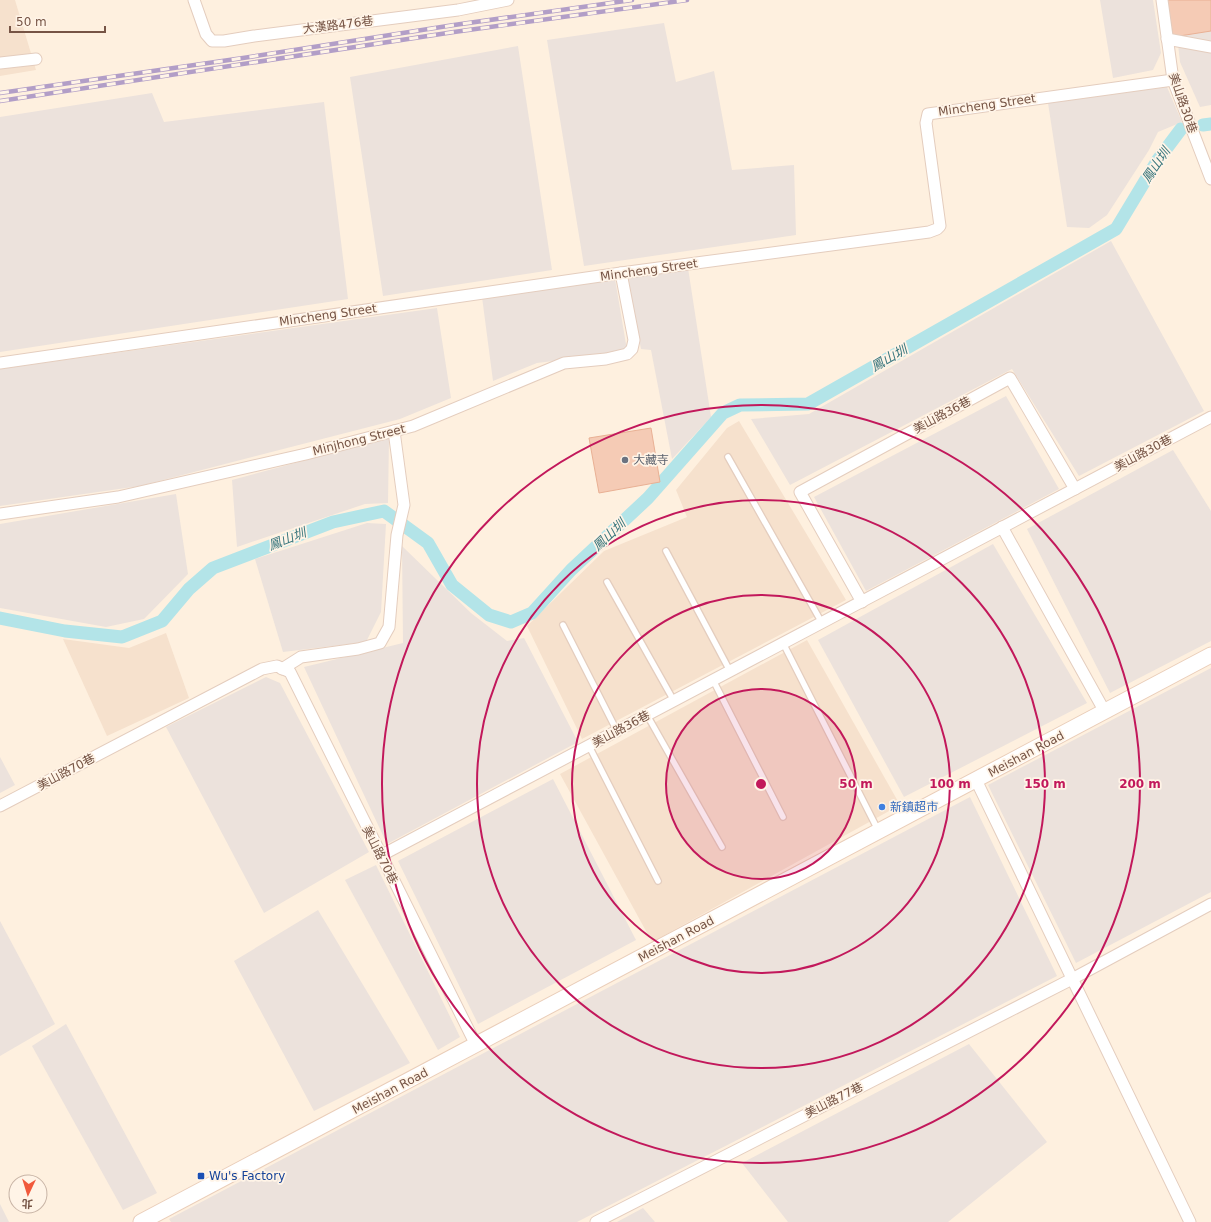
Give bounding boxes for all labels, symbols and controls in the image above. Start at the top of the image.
scale bar [10,8,105,34]
street label: 大漢路476巷 [302,14,374,36]
text: 50 m [16,15,47,29]
street label: 美山路30巷 [1166,71,1200,135]
street label: Mincheng Street [937,91,1037,119]
water label: 鳳山圳 [1139,143,1174,185]
street label: Mincheng Street [599,256,699,284]
street label: Mincheng Street [278,301,378,329]
water label: 鳳山圳 [868,341,911,374]
street label: 美山路36巷 [911,394,973,436]
street label: Minjhong Street [311,422,407,458]
street label: 美山路30巷 [1112,432,1174,474]
place label: 大藏寺 [633,453,669,467]
marker: 大藏寺 [620,455,630,465]
water label: 鳳山圳 [590,515,630,554]
water label: 鳳山圳 [266,524,310,553]
street label: 美山路36巷 [590,708,652,750]
street label: Meishan Road [986,728,1066,780]
street label: 美山路70巷 [35,751,97,793]
centre of rings [754,777,768,791]
text: 50 m [839,777,873,791]
text: 100 m [929,777,971,791]
text: 150 m [1024,777,1066,791]
text: 200 m [1119,777,1161,791]
place label: 新鎮超市 [890,800,938,814]
marker: 新鎮超市 [877,802,887,812]
street label: 美山路70巷 [359,824,401,886]
street label: Meishan Road [636,913,716,965]
street label: Meishan Road [350,1065,430,1117]
street label: 美山路77巷 [803,1079,865,1121]
place label: Wu's Factory [209,1169,285,1183]
marker: Wu's Factory [196,1171,206,1181]
north arrow [8,1174,48,1214]
text: 北 [21,1197,33,1210]

